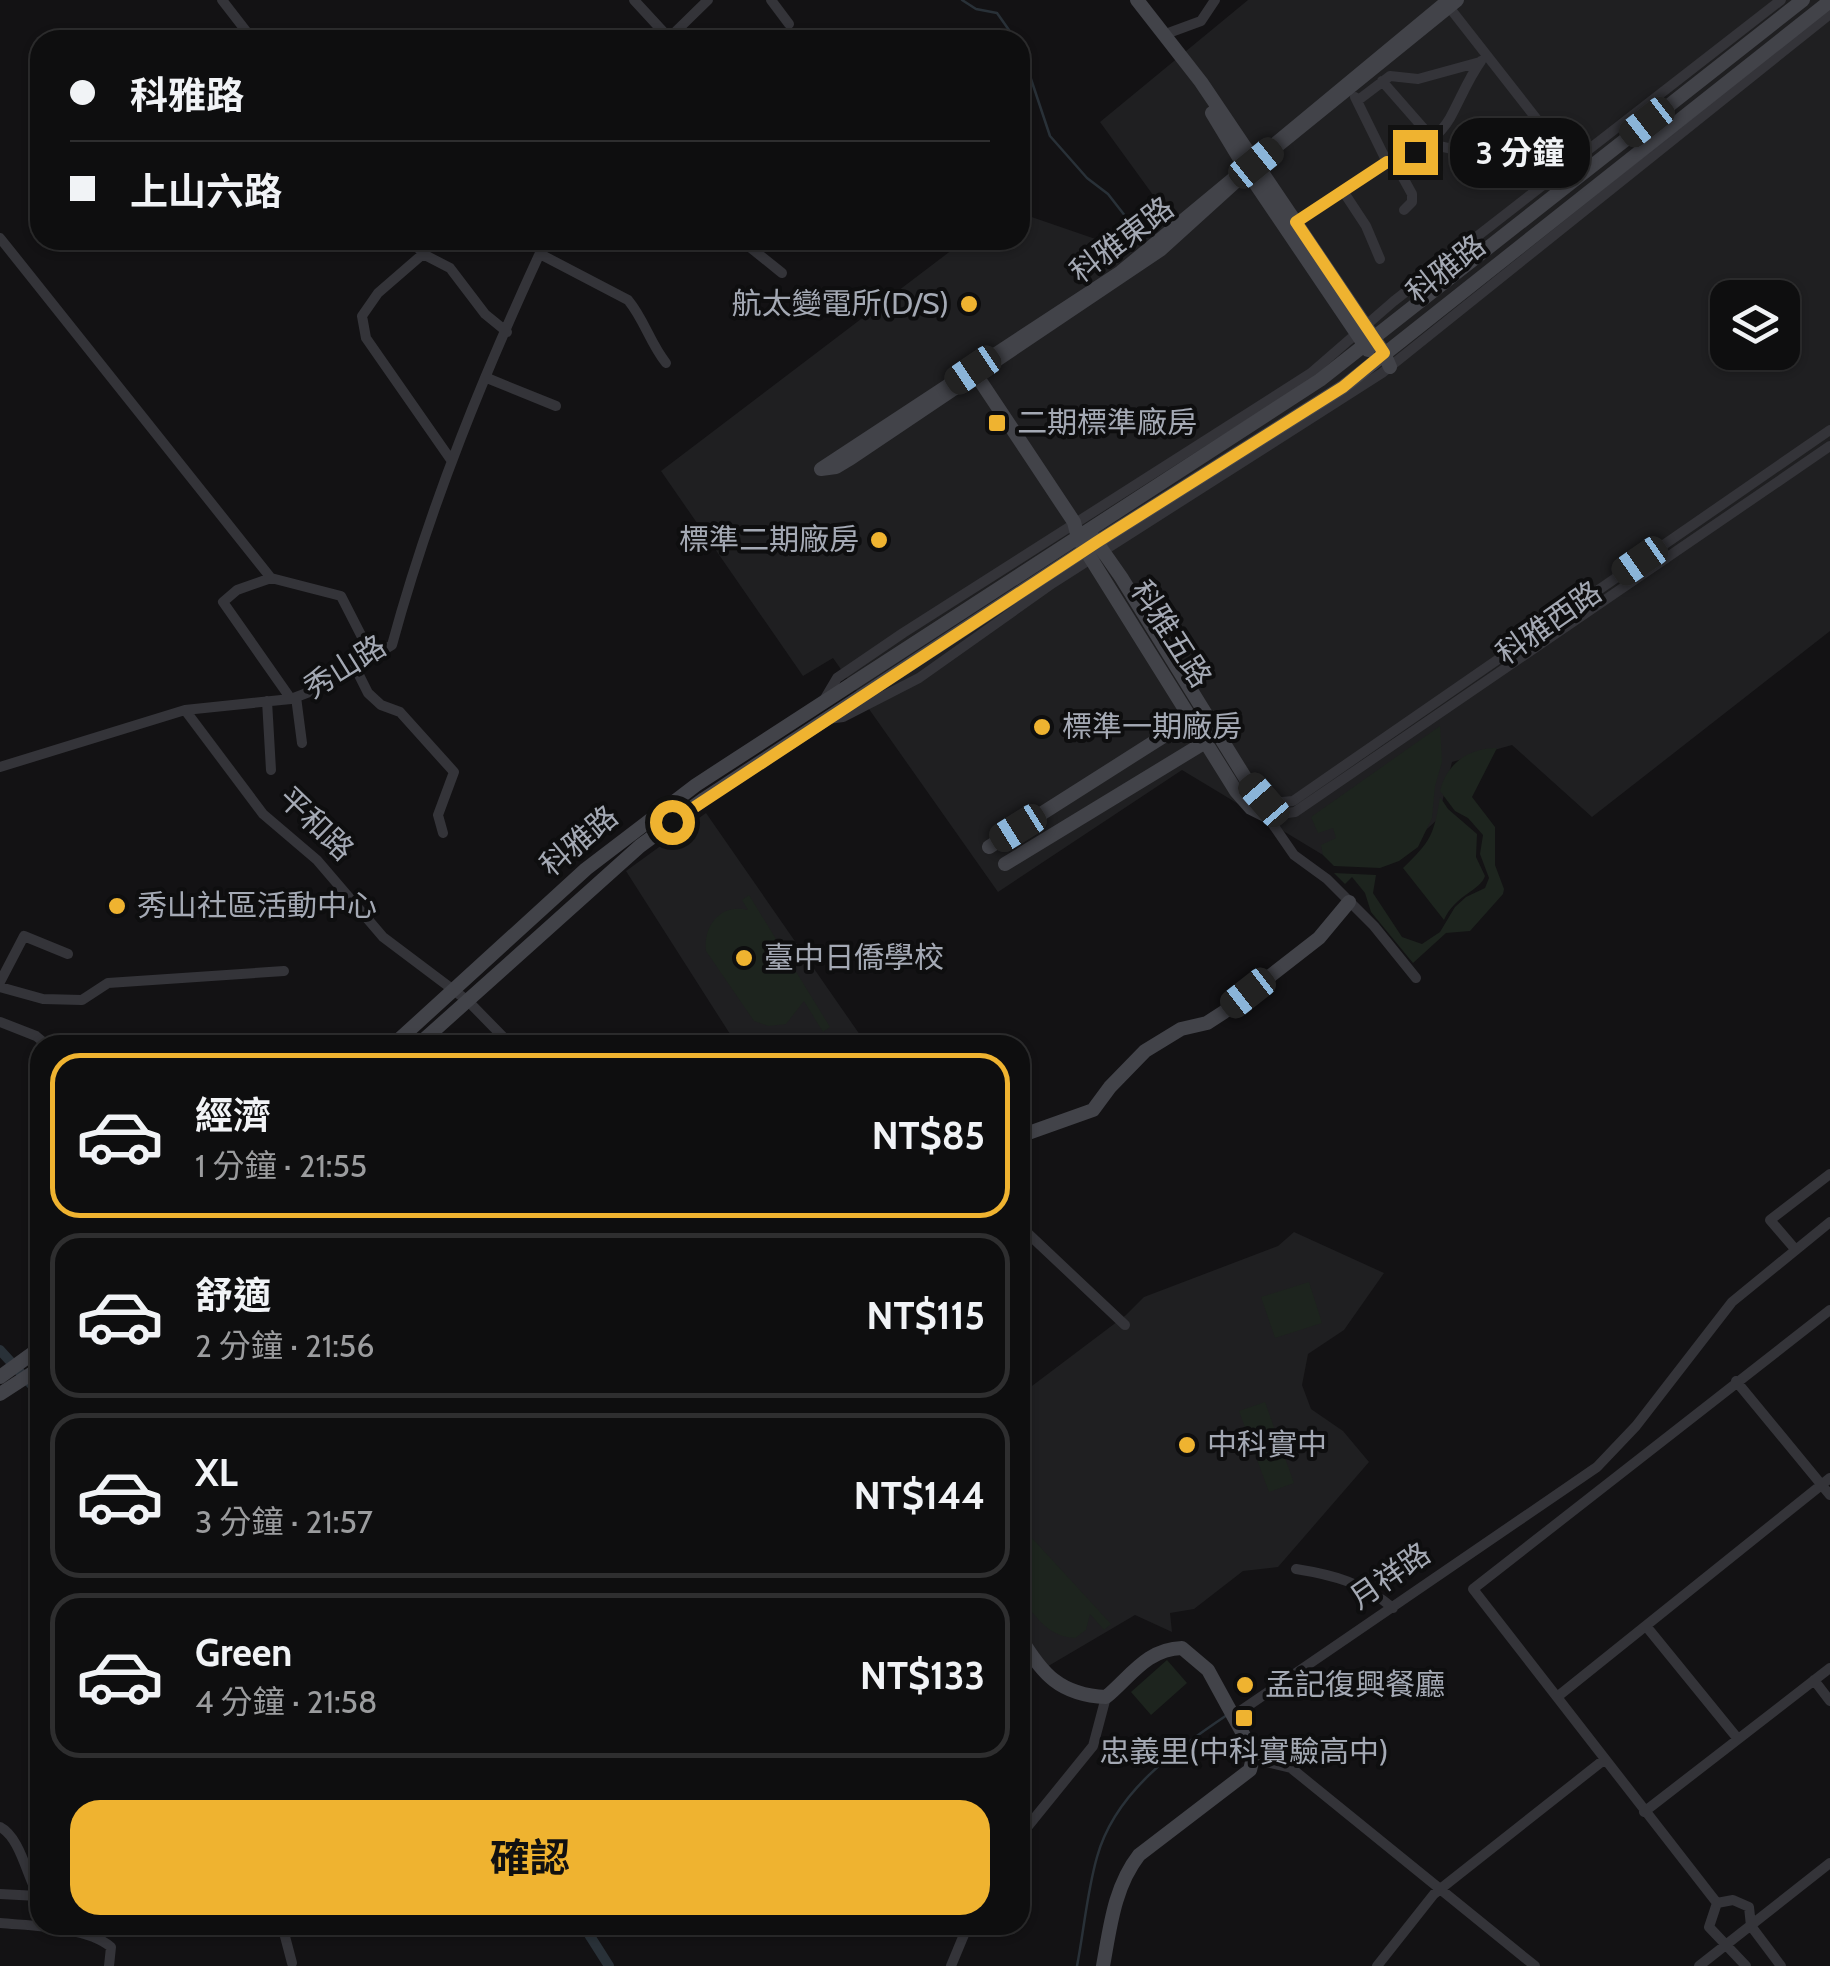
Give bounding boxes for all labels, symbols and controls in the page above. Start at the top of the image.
text: 科雅路 [130,72,244,119]
car [1614,92,1680,152]
callout: 3 分鐘 [1450,117,1590,187]
route end [1393,130,1438,175]
car [1223,132,1289,194]
text: 3 分鐘 [1476,133,1564,172]
text: 上山六路 [130,168,282,215]
street label: 科雅東路 [1063,189,1181,290]
street label: 科雅路 [1399,226,1493,311]
map controls [1710,280,1800,370]
button: layers [1710,280,1800,370]
place label: 航太變電所(D/S) [732,285,949,322]
marker: 航太變電所(D/S) [958,293,980,315]
car [940,341,1006,399]
place label: 二期標準廠房 [1017,404,1197,441]
marker: 二期標準廠房 [986,412,1008,434]
place label: 標準二期廠房 [679,521,859,558]
marker: 標準二期廠房 [868,529,890,551]
car [1607,532,1673,590]
street label: 科雅五路 [1123,573,1220,694]
street label: 科雅西路 [1489,573,1608,672]
street label: 秀山路 [297,627,393,706]
place label: 標準一期廠房 [1062,708,1242,745]
marker: 標準一期廠房 [1031,716,1053,738]
car [1233,768,1295,832]
street label: 平和路 [271,779,362,868]
street label: 科雅路 [532,798,625,884]
car [985,799,1051,857]
route start [650,800,695,845]
place label: 秀山社區活動中心 [137,887,377,924]
marker: 秀山社區活動中心 [106,895,128,917]
place label: 臺中日僑學校 [764,939,944,976]
marker: 臺中日僑學校 [733,947,755,969]
car [1215,963,1281,1023]
icon: car [75,1091,165,1181]
text: 經濟 [195,1092,271,1139]
text: NT$85 [872,1112,985,1159]
text: 1 分鐘 · 21:55 [195,1146,367,1185]
icon: car [75,1271,165,1361]
text: 舒適 [195,1272,271,1319]
text: NT$115 [867,1292,985,1339]
text: 2 分鐘 · 21:56 [195,1326,374,1365]
place label: 中科實中 [1207,1426,1327,1463]
marker: 中科實中 [1176,1434,1198,1456]
text: XL [195,1449,238,1496]
icon: car [75,1451,165,1541]
text: NT$144 [854,1472,985,1519]
text: 3 分鐘 · 21:57 [195,1502,373,1541]
street label: 月祥路 [1342,1535,1437,1617]
text: Green [195,1629,292,1676]
icon: car [75,1631,165,1721]
text: NT$133 [860,1652,985,1699]
place label: 孟記復興餐廳 [1265,1666,1445,1703]
marker: 孟記復興餐廳 [1234,1674,1256,1696]
text: 4 分鐘 · 21:58 [195,1682,377,1721]
marker: 忠義里(中科實驗高中) [1233,1707,1255,1729]
place label: 忠義里(中科實驗高中) [1100,1733,1388,1770]
button: 確認 [70,1800,990,1915]

